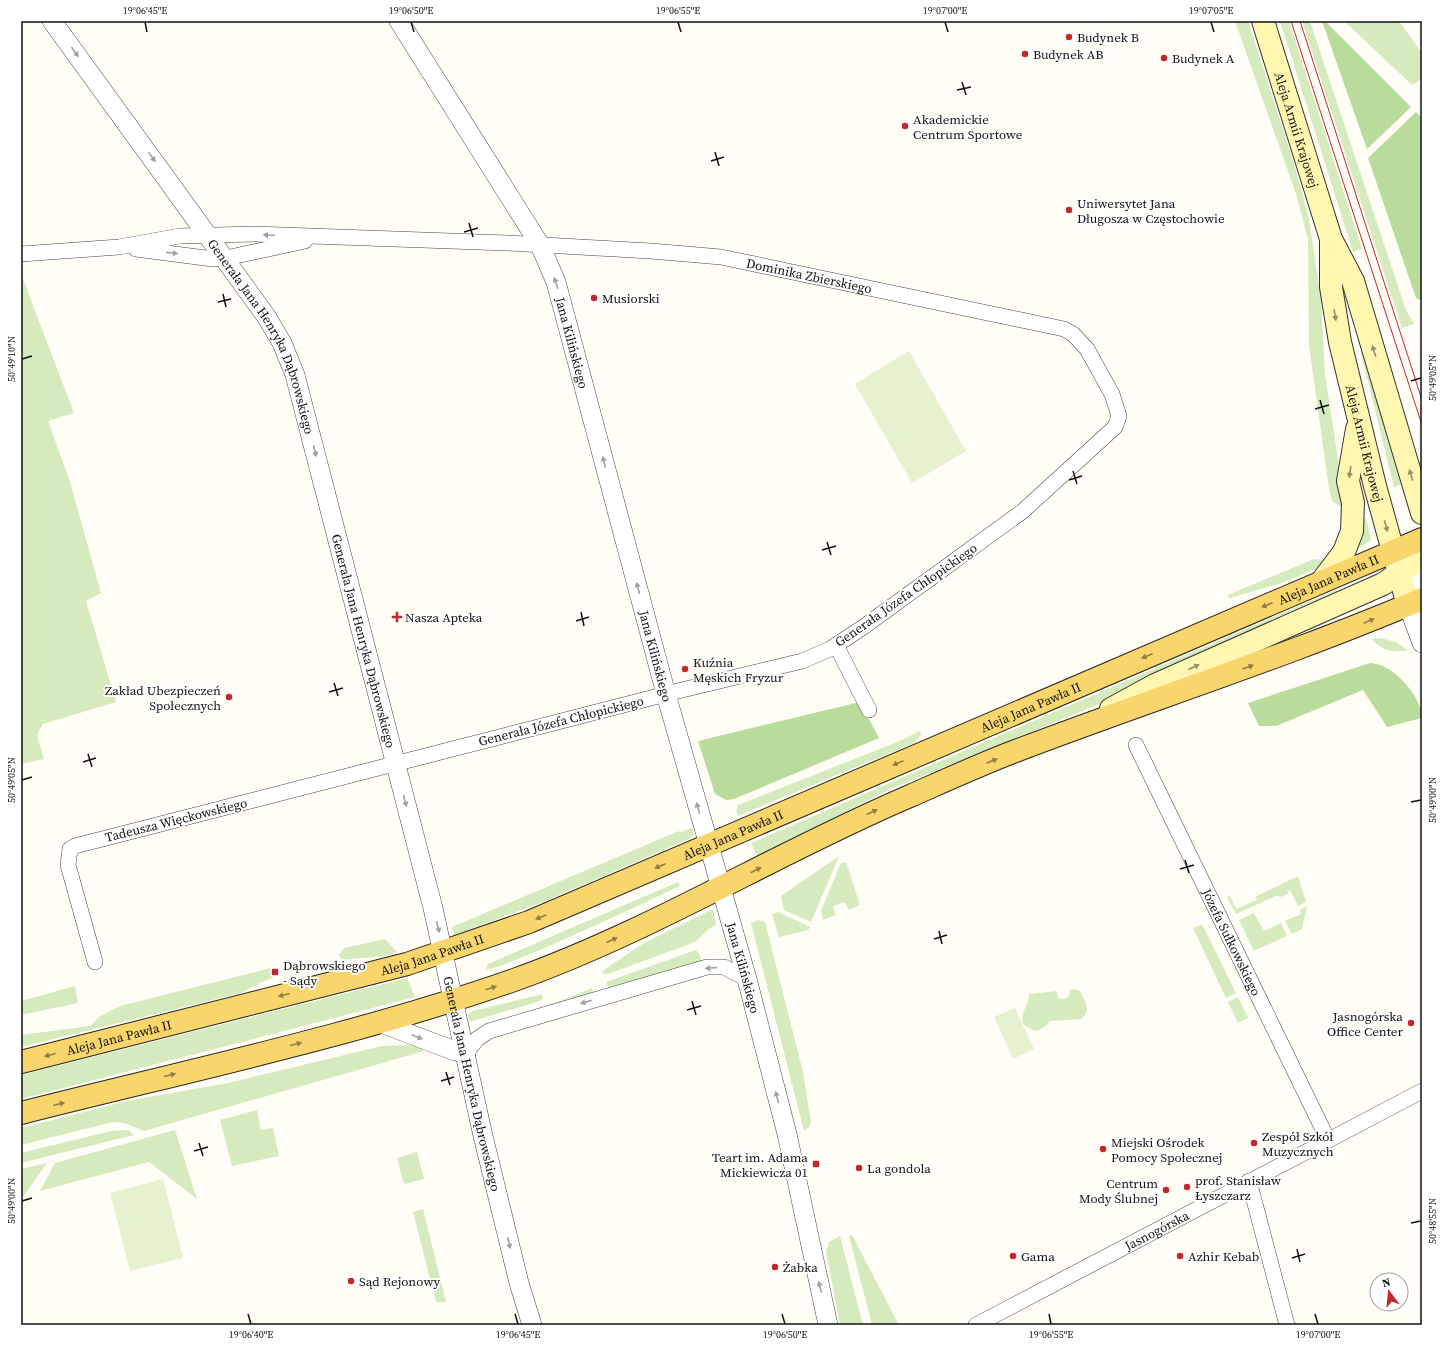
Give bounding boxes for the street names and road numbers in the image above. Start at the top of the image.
street label: Aleja Armii Krajowej [1271,70,1323,190]
street label: Generała Jana Henryka Dąbrowskiego [204,235,318,436]
street label: Dominika Zbierskiego [745,254,874,297]
street label: Jana Kilińskiego [552,294,593,390]
street label: Aleja Armii Krajowej [1342,383,1388,504]
street label: Generała Jana Henryka Dąbrowskiego [328,532,400,749]
street label: Generała Józefa Chłopickiego [832,539,980,651]
street label: Aleja Jana Pawła II [1275,550,1381,608]
street label: Jana Kilińskiego [635,607,676,703]
street label: Aleja Jana Pawła II [978,678,1084,736]
street label: Generała Józefa Chłopickiego [477,692,645,750]
street label: Tadeusza Więckowskiego [103,794,249,846]
street label: Aleja Jana Pawła II [680,805,786,864]
street label: Józefa Sułkowskiego [1198,885,1265,998]
street label: Jana Kilińskiego [723,919,764,1015]
street label: Aleja Jana Pawła II [379,930,486,979]
street label: Generała Jana Henryka Dąbrowskiego [440,975,505,1193]
street label: Aleja Jana Pawła II [65,1016,173,1059]
street label: Jasnogórska [1121,1206,1192,1255]

